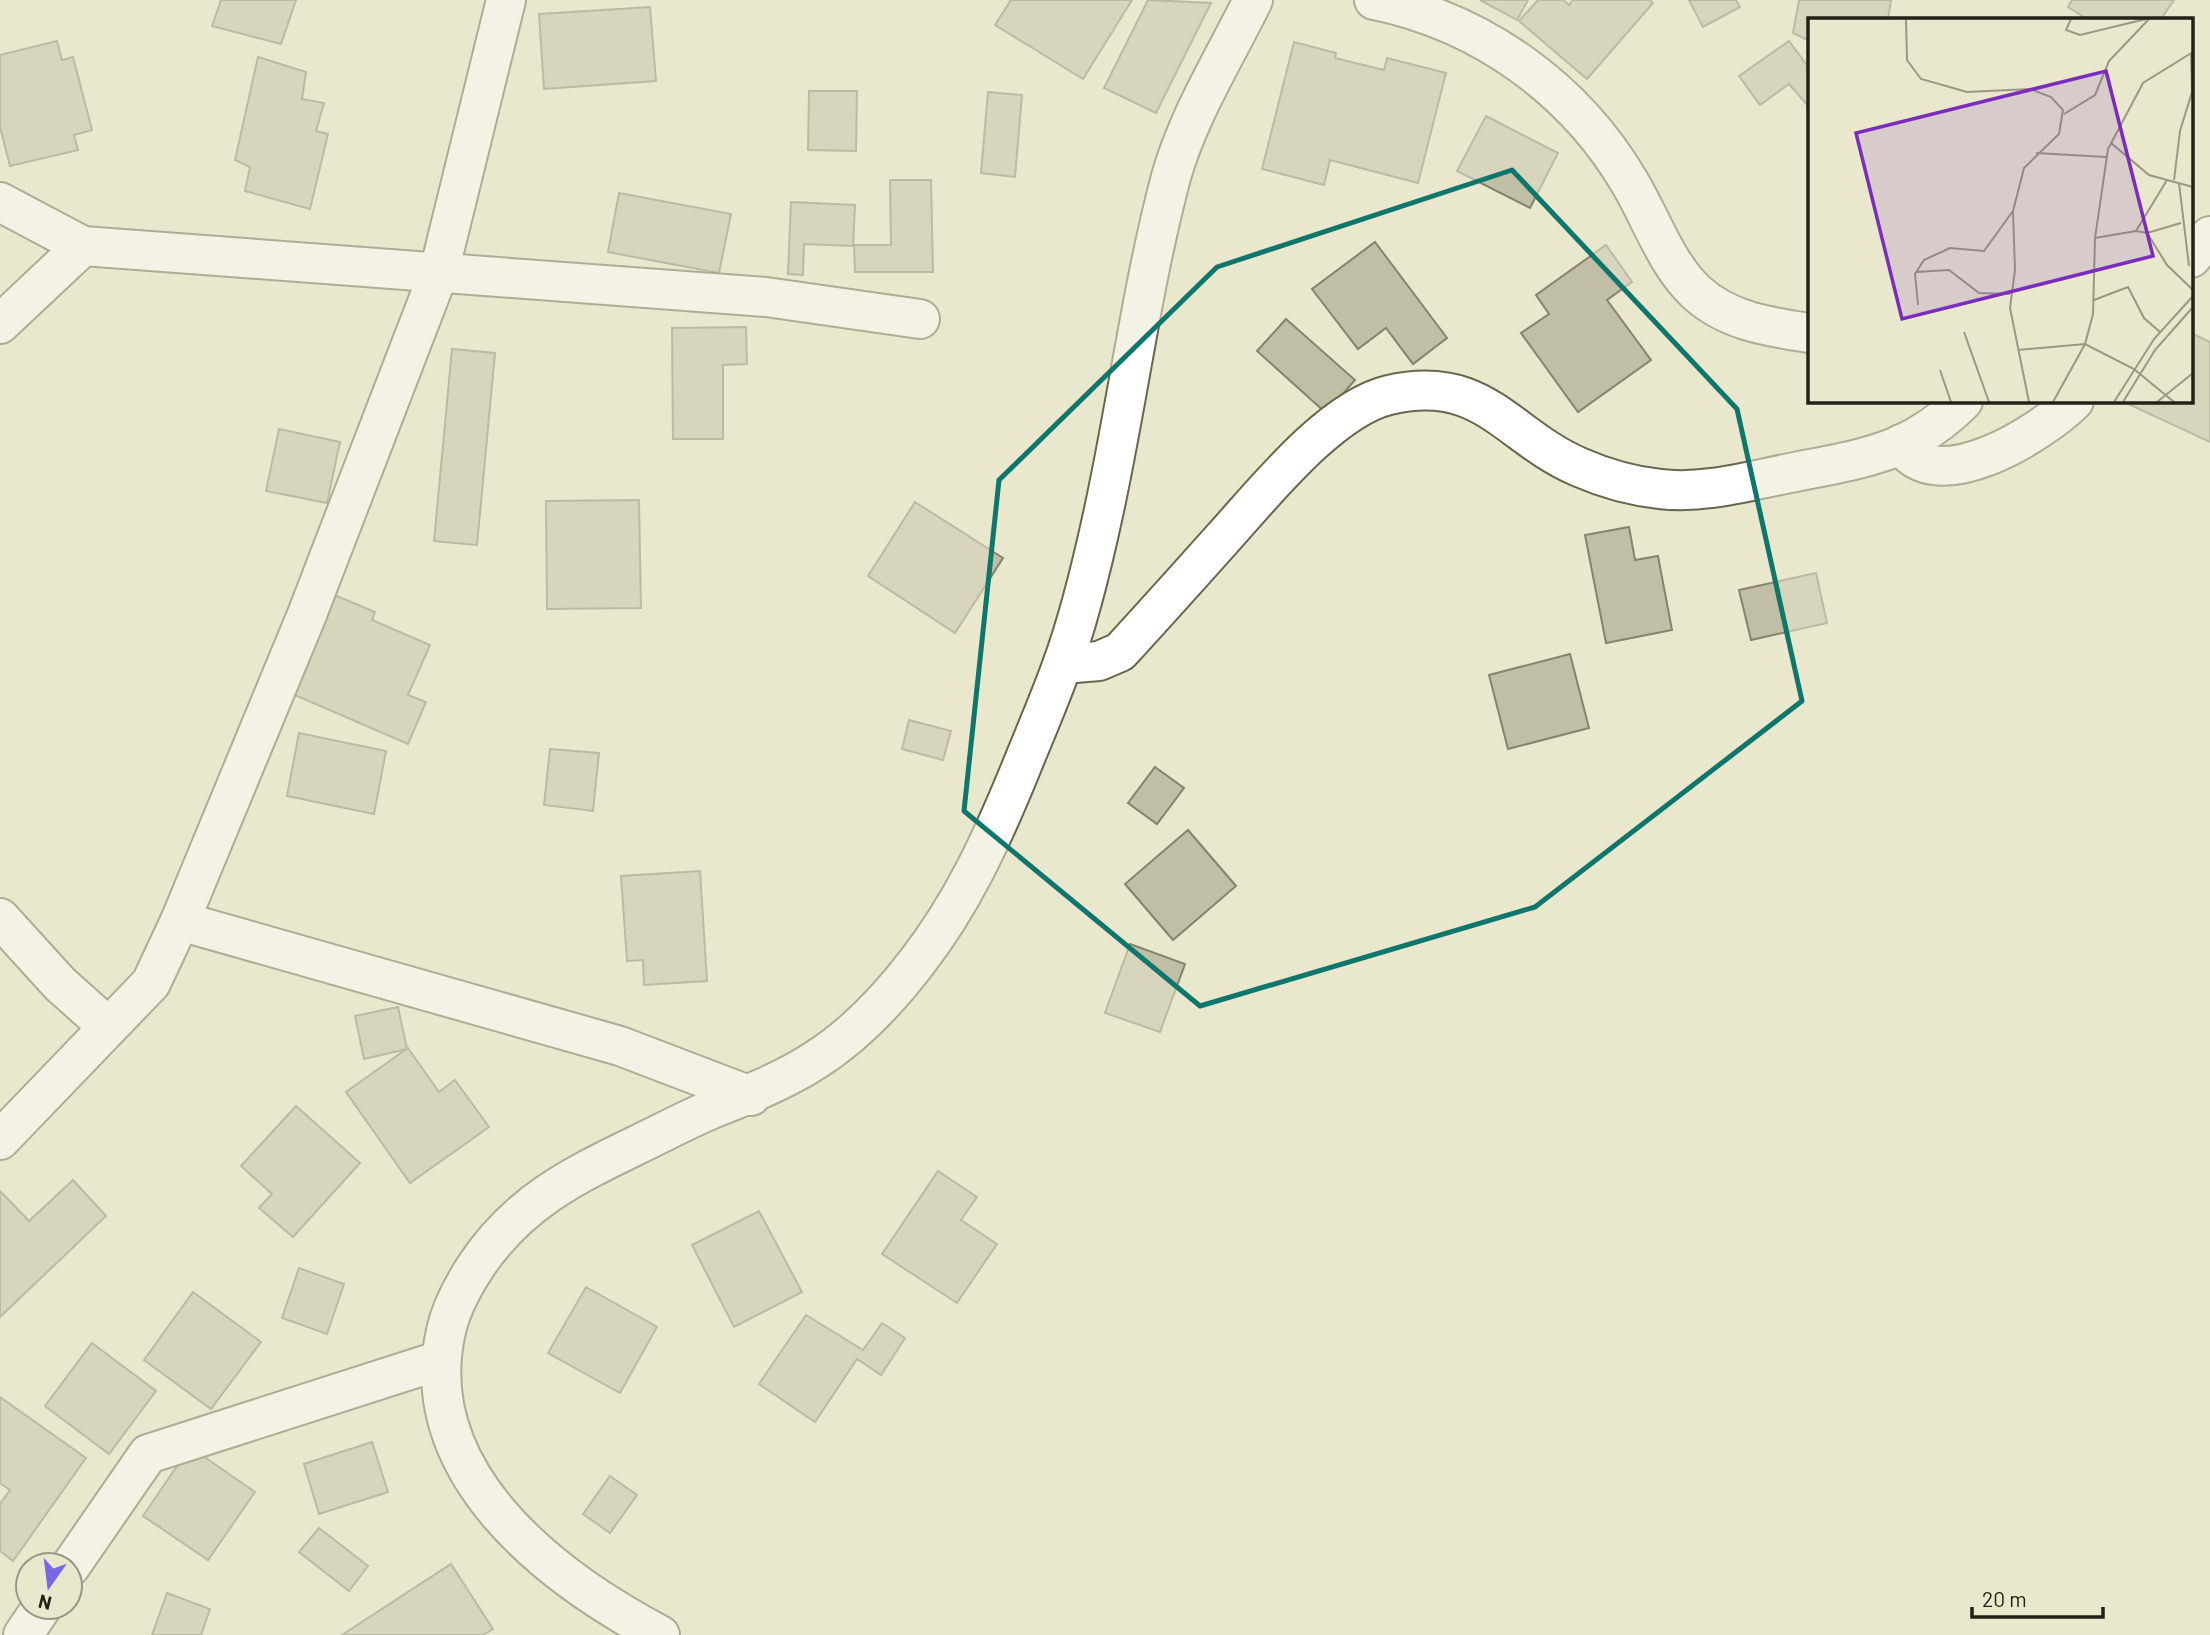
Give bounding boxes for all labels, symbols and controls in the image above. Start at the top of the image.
inset map [1808,18,2192,402]
north arrow [14,1551,84,1621]
scale bar [1972,1576,2103,1620]
text: 20 m [1982,1586,2027,1611]
text: N [36,1590,54,1616]

